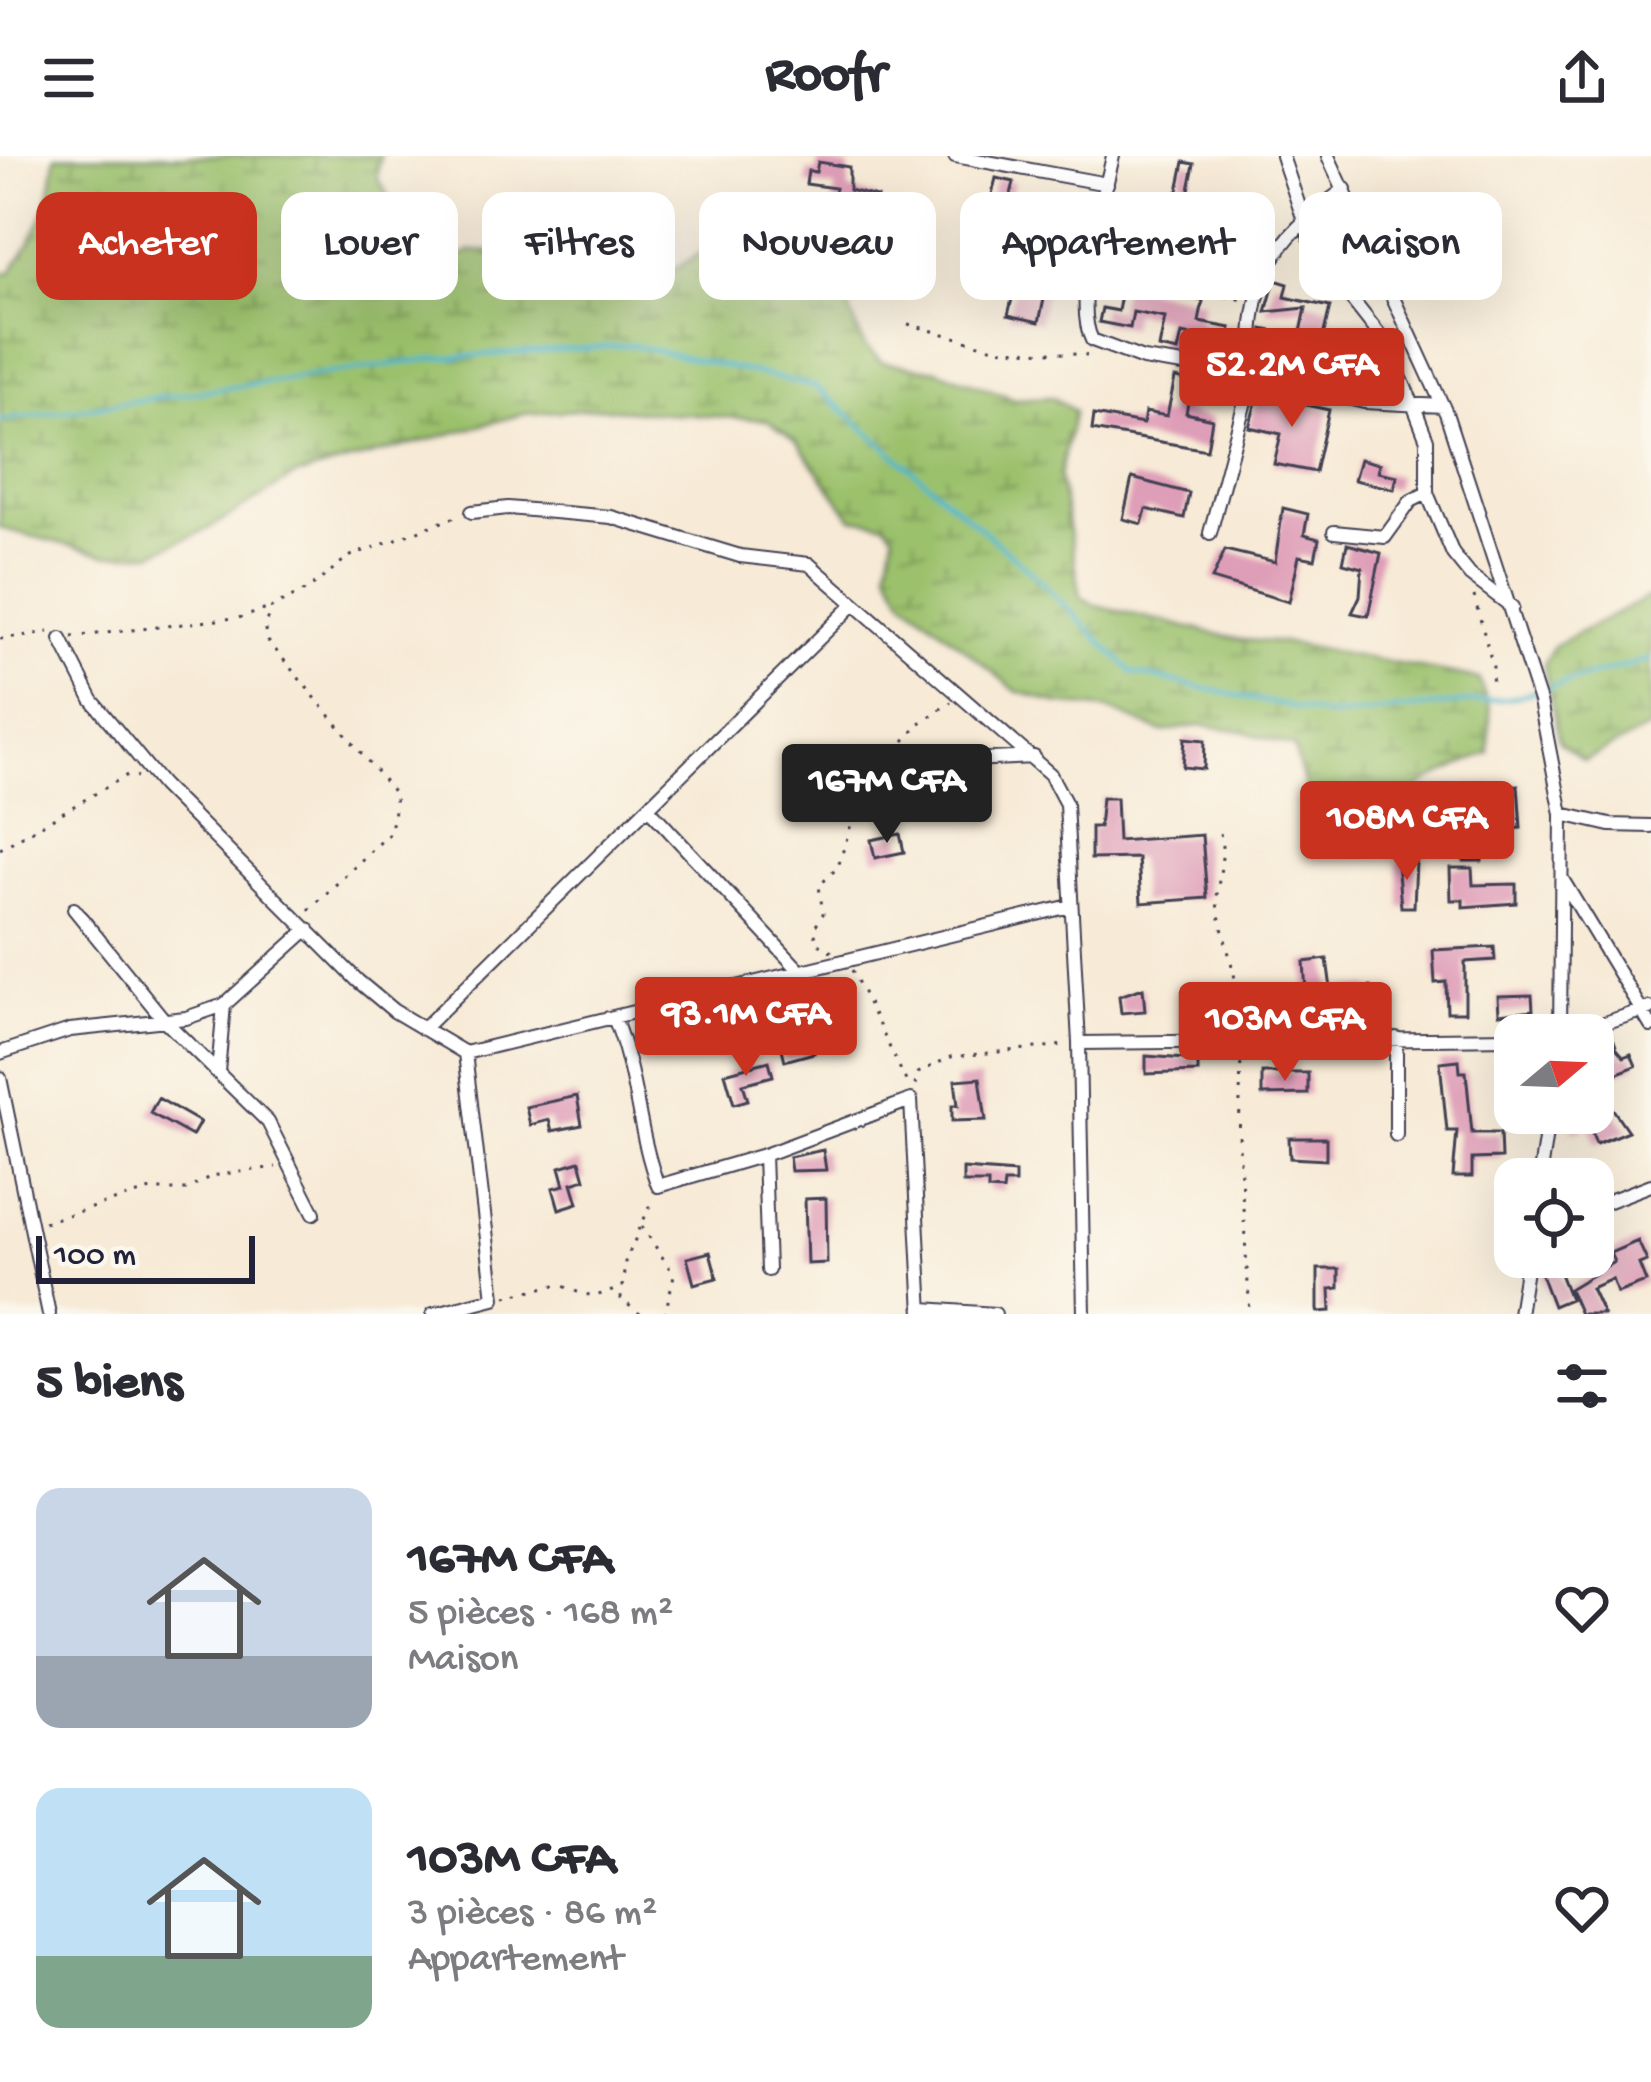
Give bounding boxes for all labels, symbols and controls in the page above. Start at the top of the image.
icon: menu [36,45,102,111]
icon: share [1549,45,1615,111]
text: Roofr [766,46,886,110]
chip: Acheter [36,192,257,300]
chip: Louer [281,192,458,300]
chip: Filtres [482,192,675,300]
chip: Nouveau [699,192,936,300]
chip: Appartement [960,192,1275,300]
chip: Maison [1299,192,1502,300]
pin: 52.2M CFA [1155,328,1429,430]
text: 52.2M CFA [1206,344,1378,390]
pin: 167M CFA [763,744,1011,846]
text: 167M CFA [809,760,965,806]
pin: 108M CFA [1283,781,1531,883]
text: 108M CFA [1327,797,1487,843]
pin: 93.1M CFA [609,977,883,1079]
pin: 103M CFA [1161,982,1409,1084]
text: 93.1M CFA [662,993,830,1039]
text: 103M CFA [1206,998,1364,1044]
north arrow [1494,1014,1614,1134]
map controls [1494,1014,1614,1278]
button: locate [1494,1158,1614,1278]
scale bar [36,1230,255,1283]
text: 100 m [54,1238,136,1276]
icon: filters [1549,1353,1615,1419]
text: 5 biens [36,1356,182,1416]
text: 167M CFA [408,1532,612,1592]
icon: home [132,1536,276,1680]
icon: heart [1549,1575,1615,1641]
text: 5 pièces · 168 m² [408,1592,673,1638]
text: Maison [408,1638,518,1684]
text: 103M CFA [408,1832,615,1892]
icon: home [132,1836,276,1980]
icon: heart [1549,1875,1615,1941]
text: 3 pièces · 86 m² [408,1892,657,1938]
text: Appartement [408,1938,623,1984]

